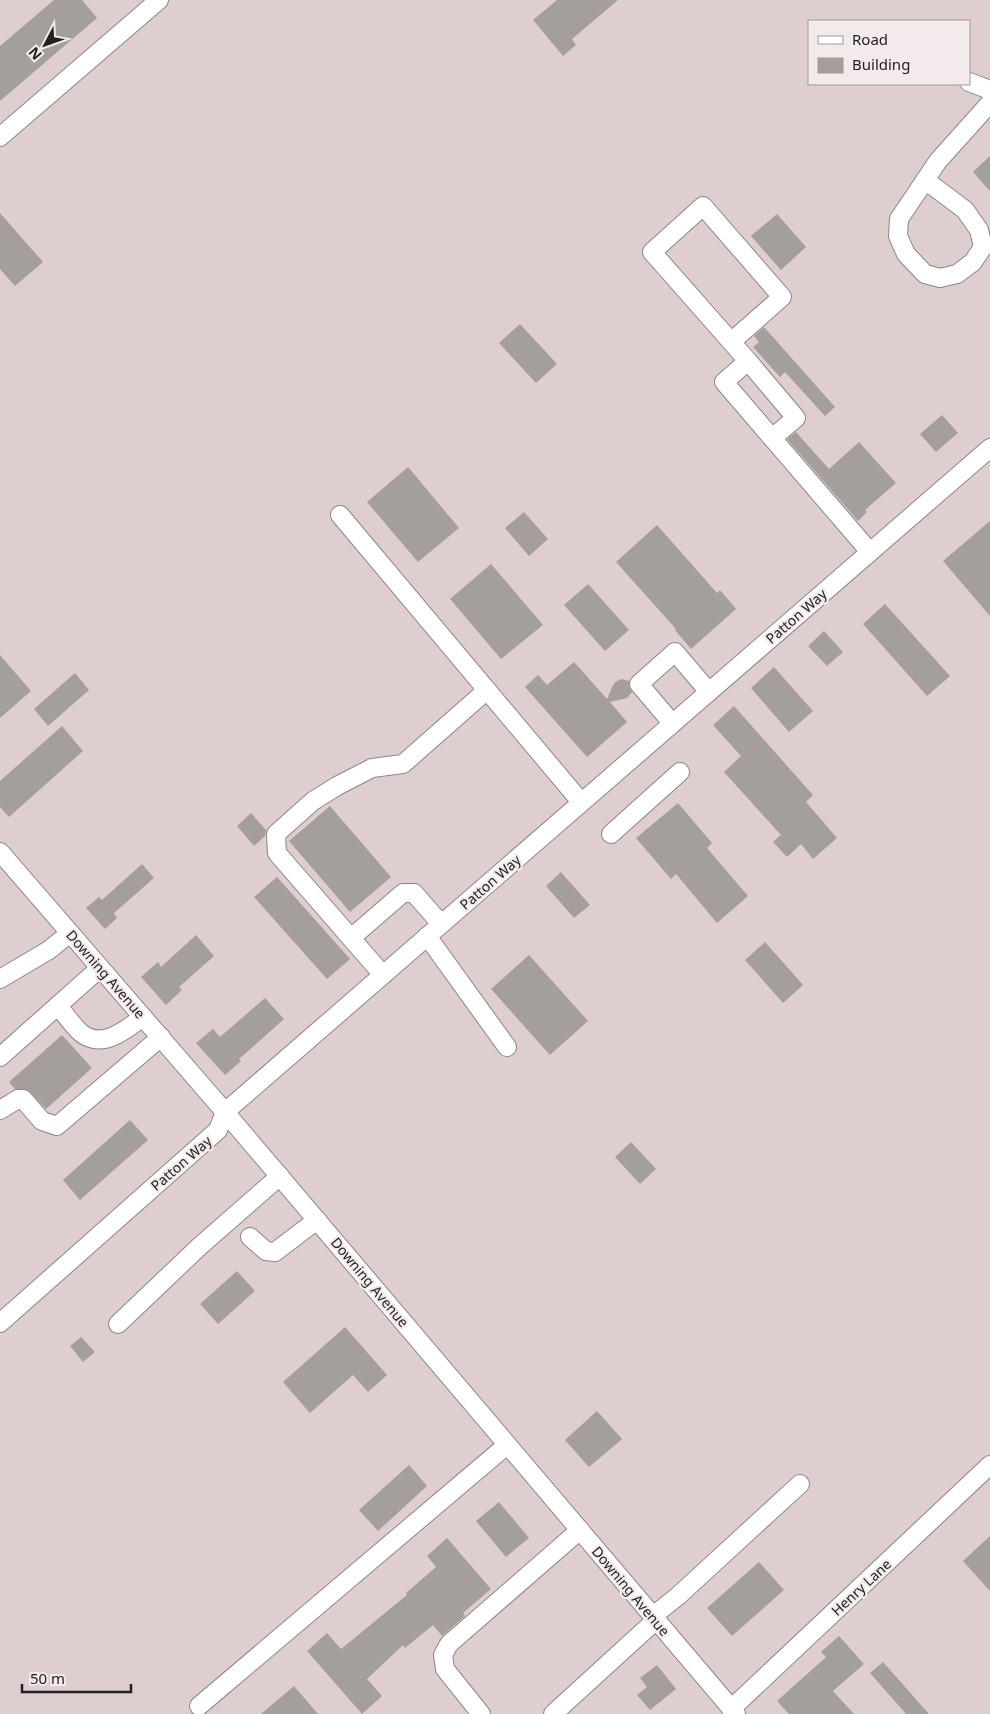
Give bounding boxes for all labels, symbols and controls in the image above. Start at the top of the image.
north arrow [20,20,70,70]
legend [808,20,970,85]
text: Road [852,29,888,49]
text: N [24,43,46,64]
text: Building [852,54,910,74]
street label: Patton Way [761,584,831,648]
street label: Patton Way [455,850,525,914]
street label: Downing Avenue [62,926,150,1022]
street label: Patton Way [146,1131,216,1195]
street label: Downing Avenue [327,1233,413,1331]
street label: Downing Avenue [588,1542,674,1640]
street label: Henry Lane [827,1554,895,1620]
scale bar [22,1662,131,1694]
text: 50 m [30,1668,65,1688]

